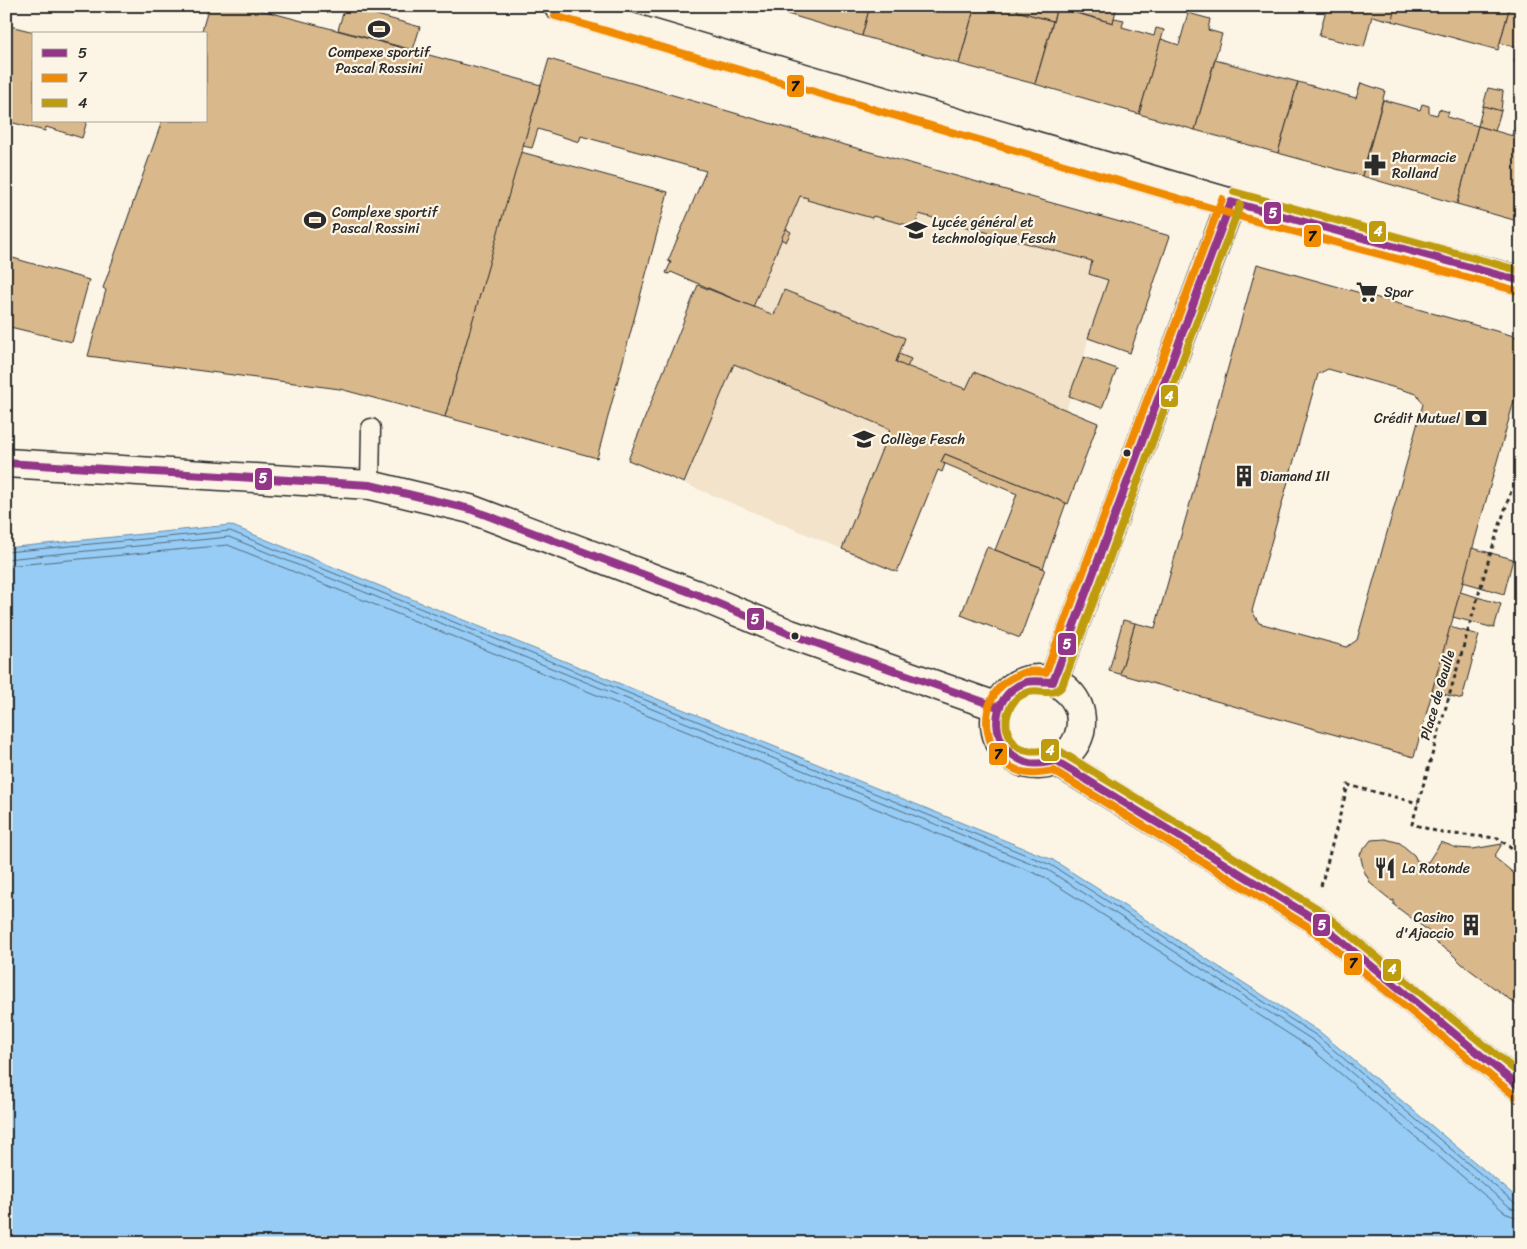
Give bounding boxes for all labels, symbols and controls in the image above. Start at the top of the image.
sports icon: Compexe sportif Pascal Rossini [366,16,392,42]
legend [32,32,208,122]
text: 5 [78,40,87,66]
place label: Compexe sportif Pascal Rossini [328,40,432,81]
text: 7 [78,64,88,90]
line badge: 7 [786,74,805,98]
text: 7 [791,74,800,99]
text: 4 [78,90,87,116]
place label: Pharmacie Rolland [1392,145,1456,186]
pharmacy icon: Pharmacie Rolland [1362,152,1388,178]
place label: Complexe sportif Pascal Rossini [332,200,439,241]
line badge: 5 [1263,201,1282,225]
text: 5 [1269,201,1278,226]
sports icon: Complexe sportif Pascal Rossini [302,207,328,233]
place label: Lycée général et technologique Fesch [932,210,1056,251]
school or university icon: Lycée général et technologique Fesch [903,217,929,243]
text: 4 [1373,219,1383,244]
line badge: 4 [1368,220,1387,243]
line badge: 7 [1303,224,1322,248]
text: 7 [1308,224,1317,249]
supermarket icon: Spar [1354,279,1380,305]
place label: Spar [1384,280,1414,305]
line badge: 4 [1160,384,1179,408]
text: 4 [1164,384,1174,409]
bank icon: Crédit Mutuel [1463,405,1489,431]
place label: Crédit Mutuel [1374,406,1461,431]
school or university icon: Collège Fesch [851,426,877,452]
place label: Collège Fesch [881,427,965,452]
unlabelled marker [1122,448,1132,458]
building icon: Diamand III [1231,463,1257,489]
place label: Diamand III [1260,464,1330,489]
text: 5 [259,466,268,491]
line badge: 5 [254,467,273,491]
line badge: 5 [746,607,765,631]
text: 5 [751,607,760,632]
unlabelled marker [790,631,800,641]
line badge: 5 [1057,632,1077,656]
text: 5 [1063,632,1072,657]
street label: Place de Gaulle [1413,647,1462,743]
line badge: 4 [1040,738,1060,762]
text: 4 [1045,738,1055,763]
line badge: 7 [988,742,1008,766]
text: 7 [994,742,1003,767]
restaurant icon: La Rotonde [1372,855,1398,881]
place label: La Rotonde [1402,856,1470,881]
place label: Casino d'Ajaccio [1396,905,1454,946]
building icon: Casino d'Ajaccio [1458,912,1484,938]
line badge: 5 [1312,913,1331,937]
text: 5 [1318,913,1327,938]
text: 7 [1349,951,1358,976]
line badge: 7 [1343,952,1363,976]
text: 4 [1387,957,1397,982]
line badge: 4 [1382,958,1402,982]

